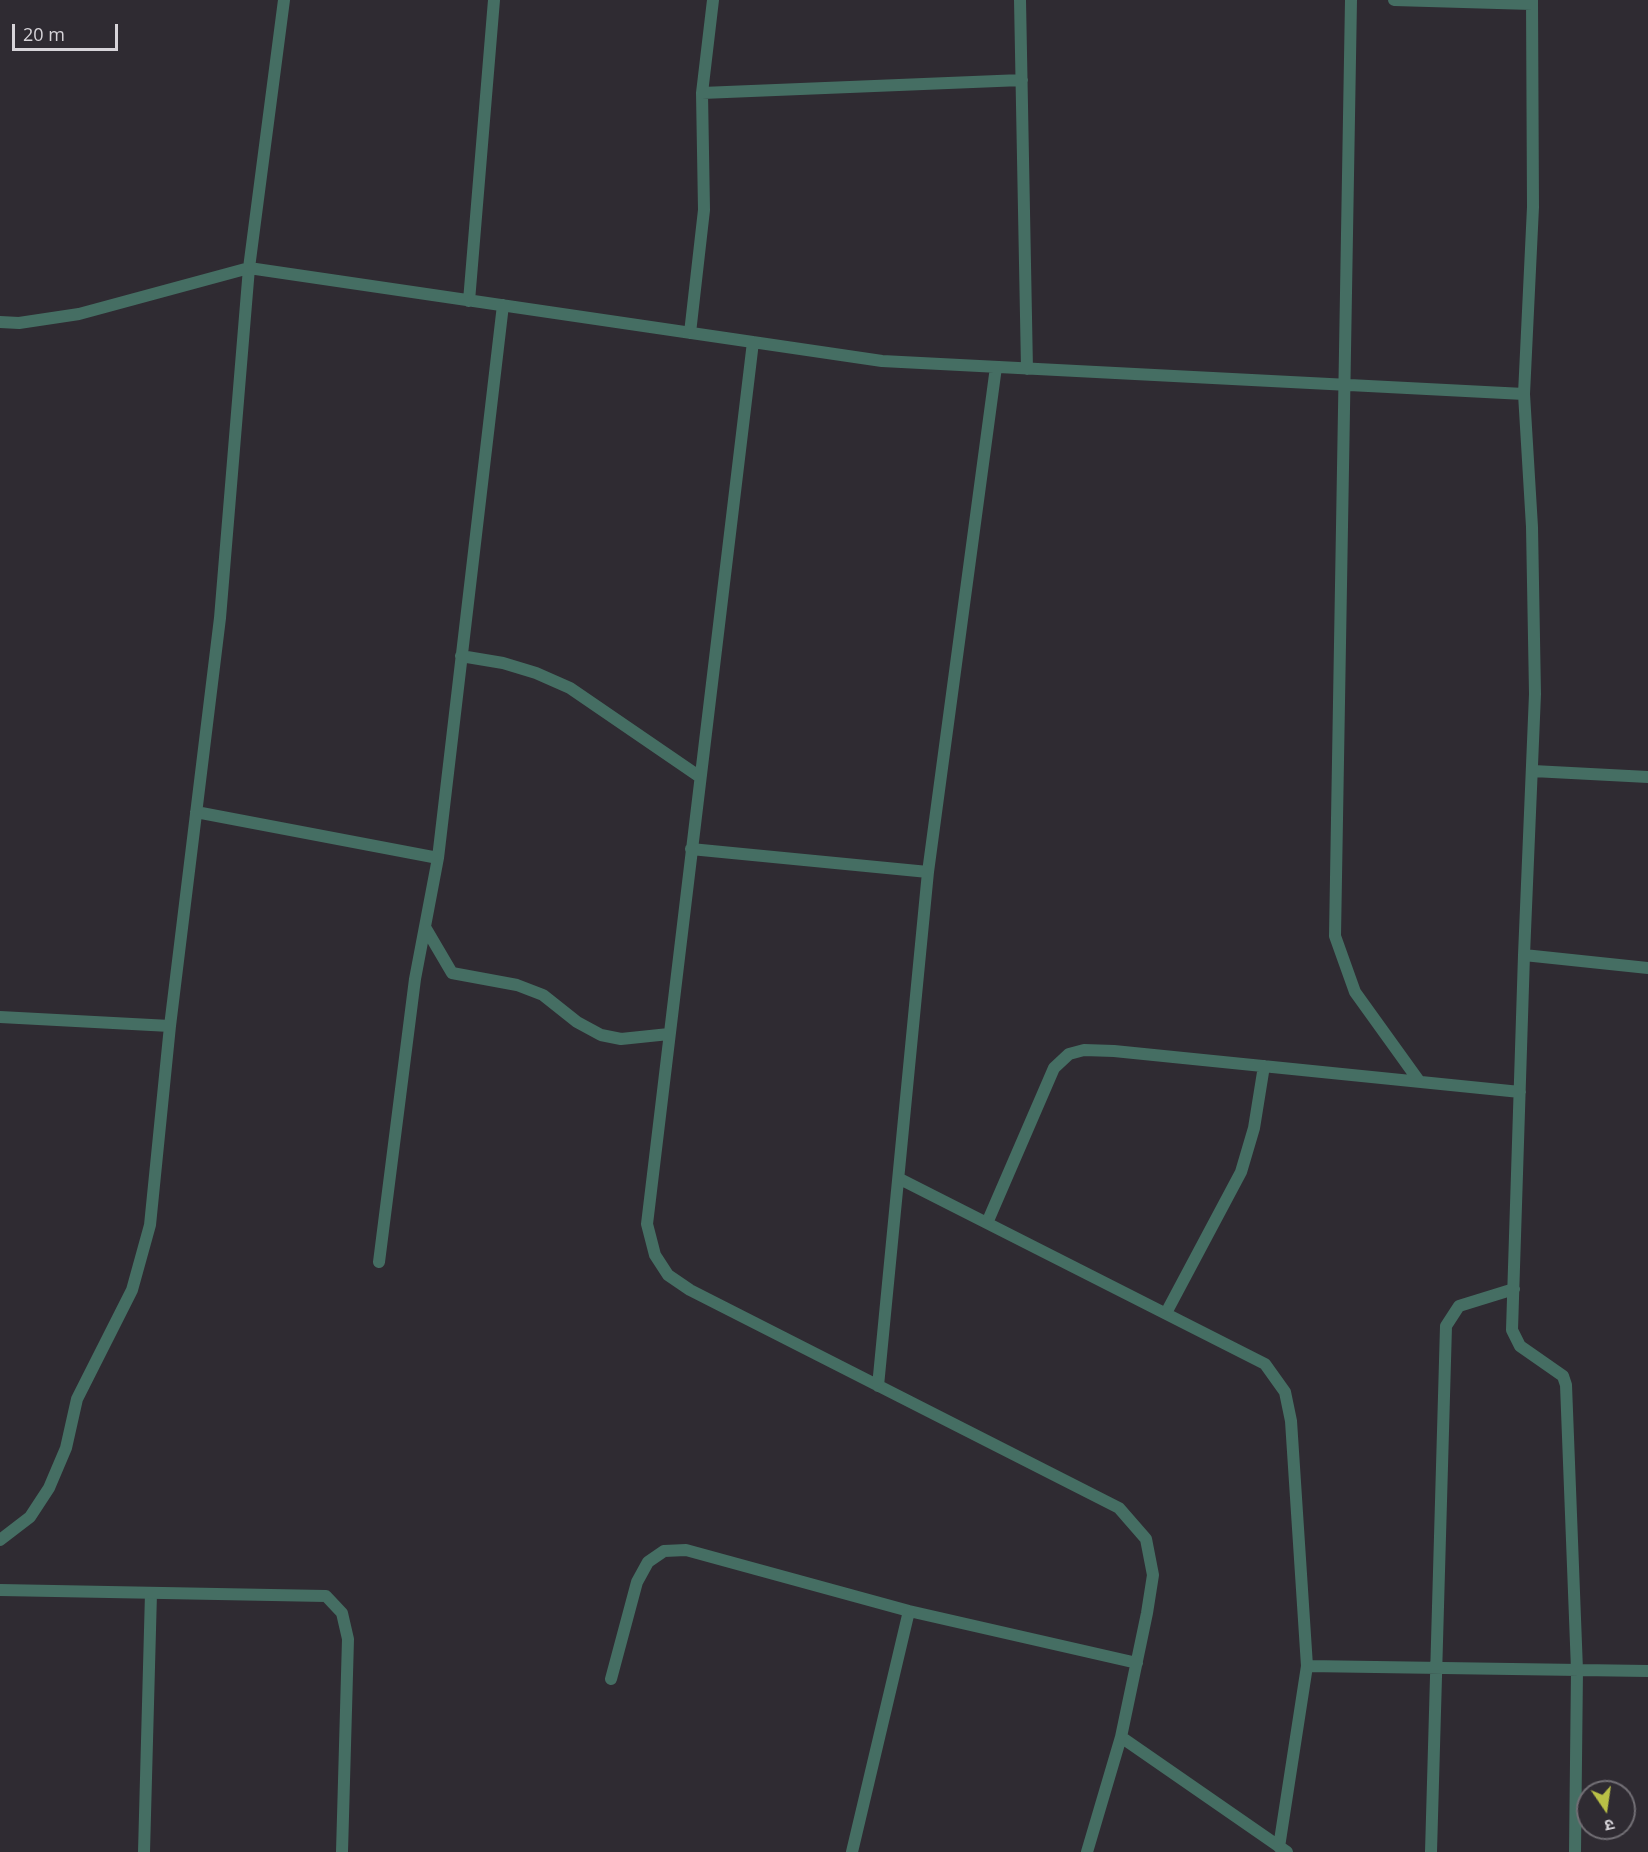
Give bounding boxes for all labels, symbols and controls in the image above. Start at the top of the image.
scale bar [15,12,122,50]
text: 20 m [23,22,65,46]
north arrow [1576,1780,1636,1840]
text: उ [1603,1814,1617,1837]

